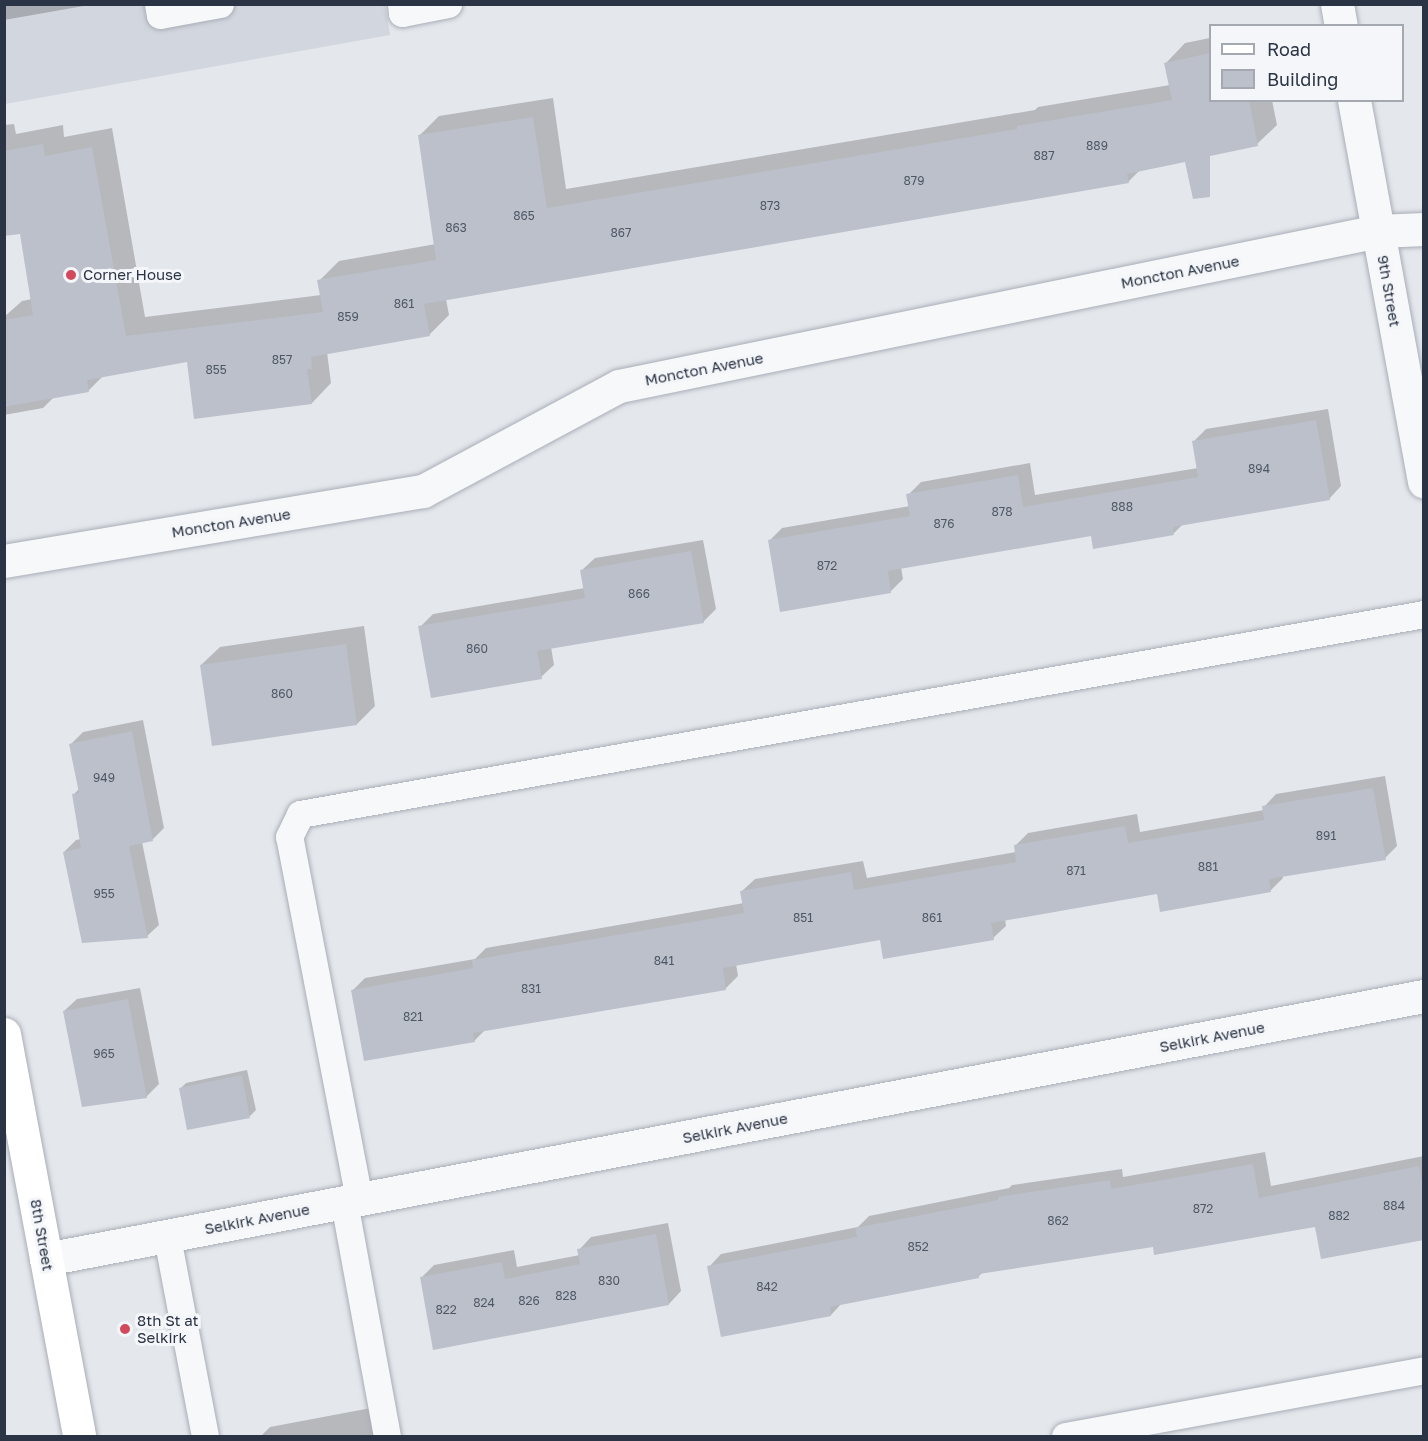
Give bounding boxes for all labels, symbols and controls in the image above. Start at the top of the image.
legend [1209,24,1404,102]
text: Road [1267,38,1311,60]
text: Building [1267,68,1338,90]
house number: 889 [1086,139,1108,153]
house number: 887 [1034,149,1054,163]
house number: 879 [904,174,924,188]
house number: 873 [760,199,780,213]
house number: 865 [513,209,535,223]
house number: 863 [445,221,467,235]
house number: 867 [611,226,631,240]
street label: Moncton Avenue [1119,252,1241,292]
street label: 9th Street [1374,254,1404,328]
place label: Corner House [83,266,182,284]
marker: Corner House [64,268,78,282]
house number: 861 [394,297,414,311]
house number: 859 [337,310,359,324]
street label: Moncton Avenue [643,349,765,389]
house number: 857 [272,353,292,367]
house number: 855 [205,363,227,377]
house number: 894 [1248,462,1270,476]
house number: 888 [1111,500,1133,514]
street label: Moncton Avenue [170,505,292,541]
house number: 878 [992,505,1012,519]
house number: 876 [934,517,954,531]
house number: 872 [817,559,837,573]
house number: 866 [628,587,650,601]
house number: 860 [466,642,488,656]
house number: 860 [271,687,293,701]
house number: 949 [93,771,115,785]
house number: 891 [1316,829,1336,843]
house number: 881 [1198,860,1218,874]
house number: 871 [1066,864,1086,878]
house number: 955 [93,887,115,901]
house number: 851 [793,911,813,925]
house number: 861 [922,911,942,925]
house number: 841 [654,954,674,968]
house number: 831 [521,982,541,996]
house number: 821 [403,1010,423,1024]
street label: Selkirk Avenue [1158,1018,1266,1056]
house number: 965 [93,1047,115,1061]
street label: Selkirk Avenue [681,1109,789,1147]
street label: 8th Street [27,1198,57,1272]
house number: 884 [1383,1199,1405,1213]
street label: Selkirk Avenue [203,1200,311,1238]
house number: 872 [1193,1202,1213,1216]
house number: 882 [1328,1209,1350,1223]
house number: 862 [1047,1214,1069,1228]
house number: 852 [907,1240,929,1254]
house number: 830 [598,1274,620,1288]
house number: 842 [756,1280,778,1294]
house number: 828 [555,1289,577,1303]
house number: 826 [518,1294,540,1308]
house number: 824 [473,1296,495,1310]
house number: 822 [435,1303,457,1317]
place label: 8th St at Selkirk [137,1311,198,1346]
marker: 8th St at Selkirk [118,1322,132,1336]

